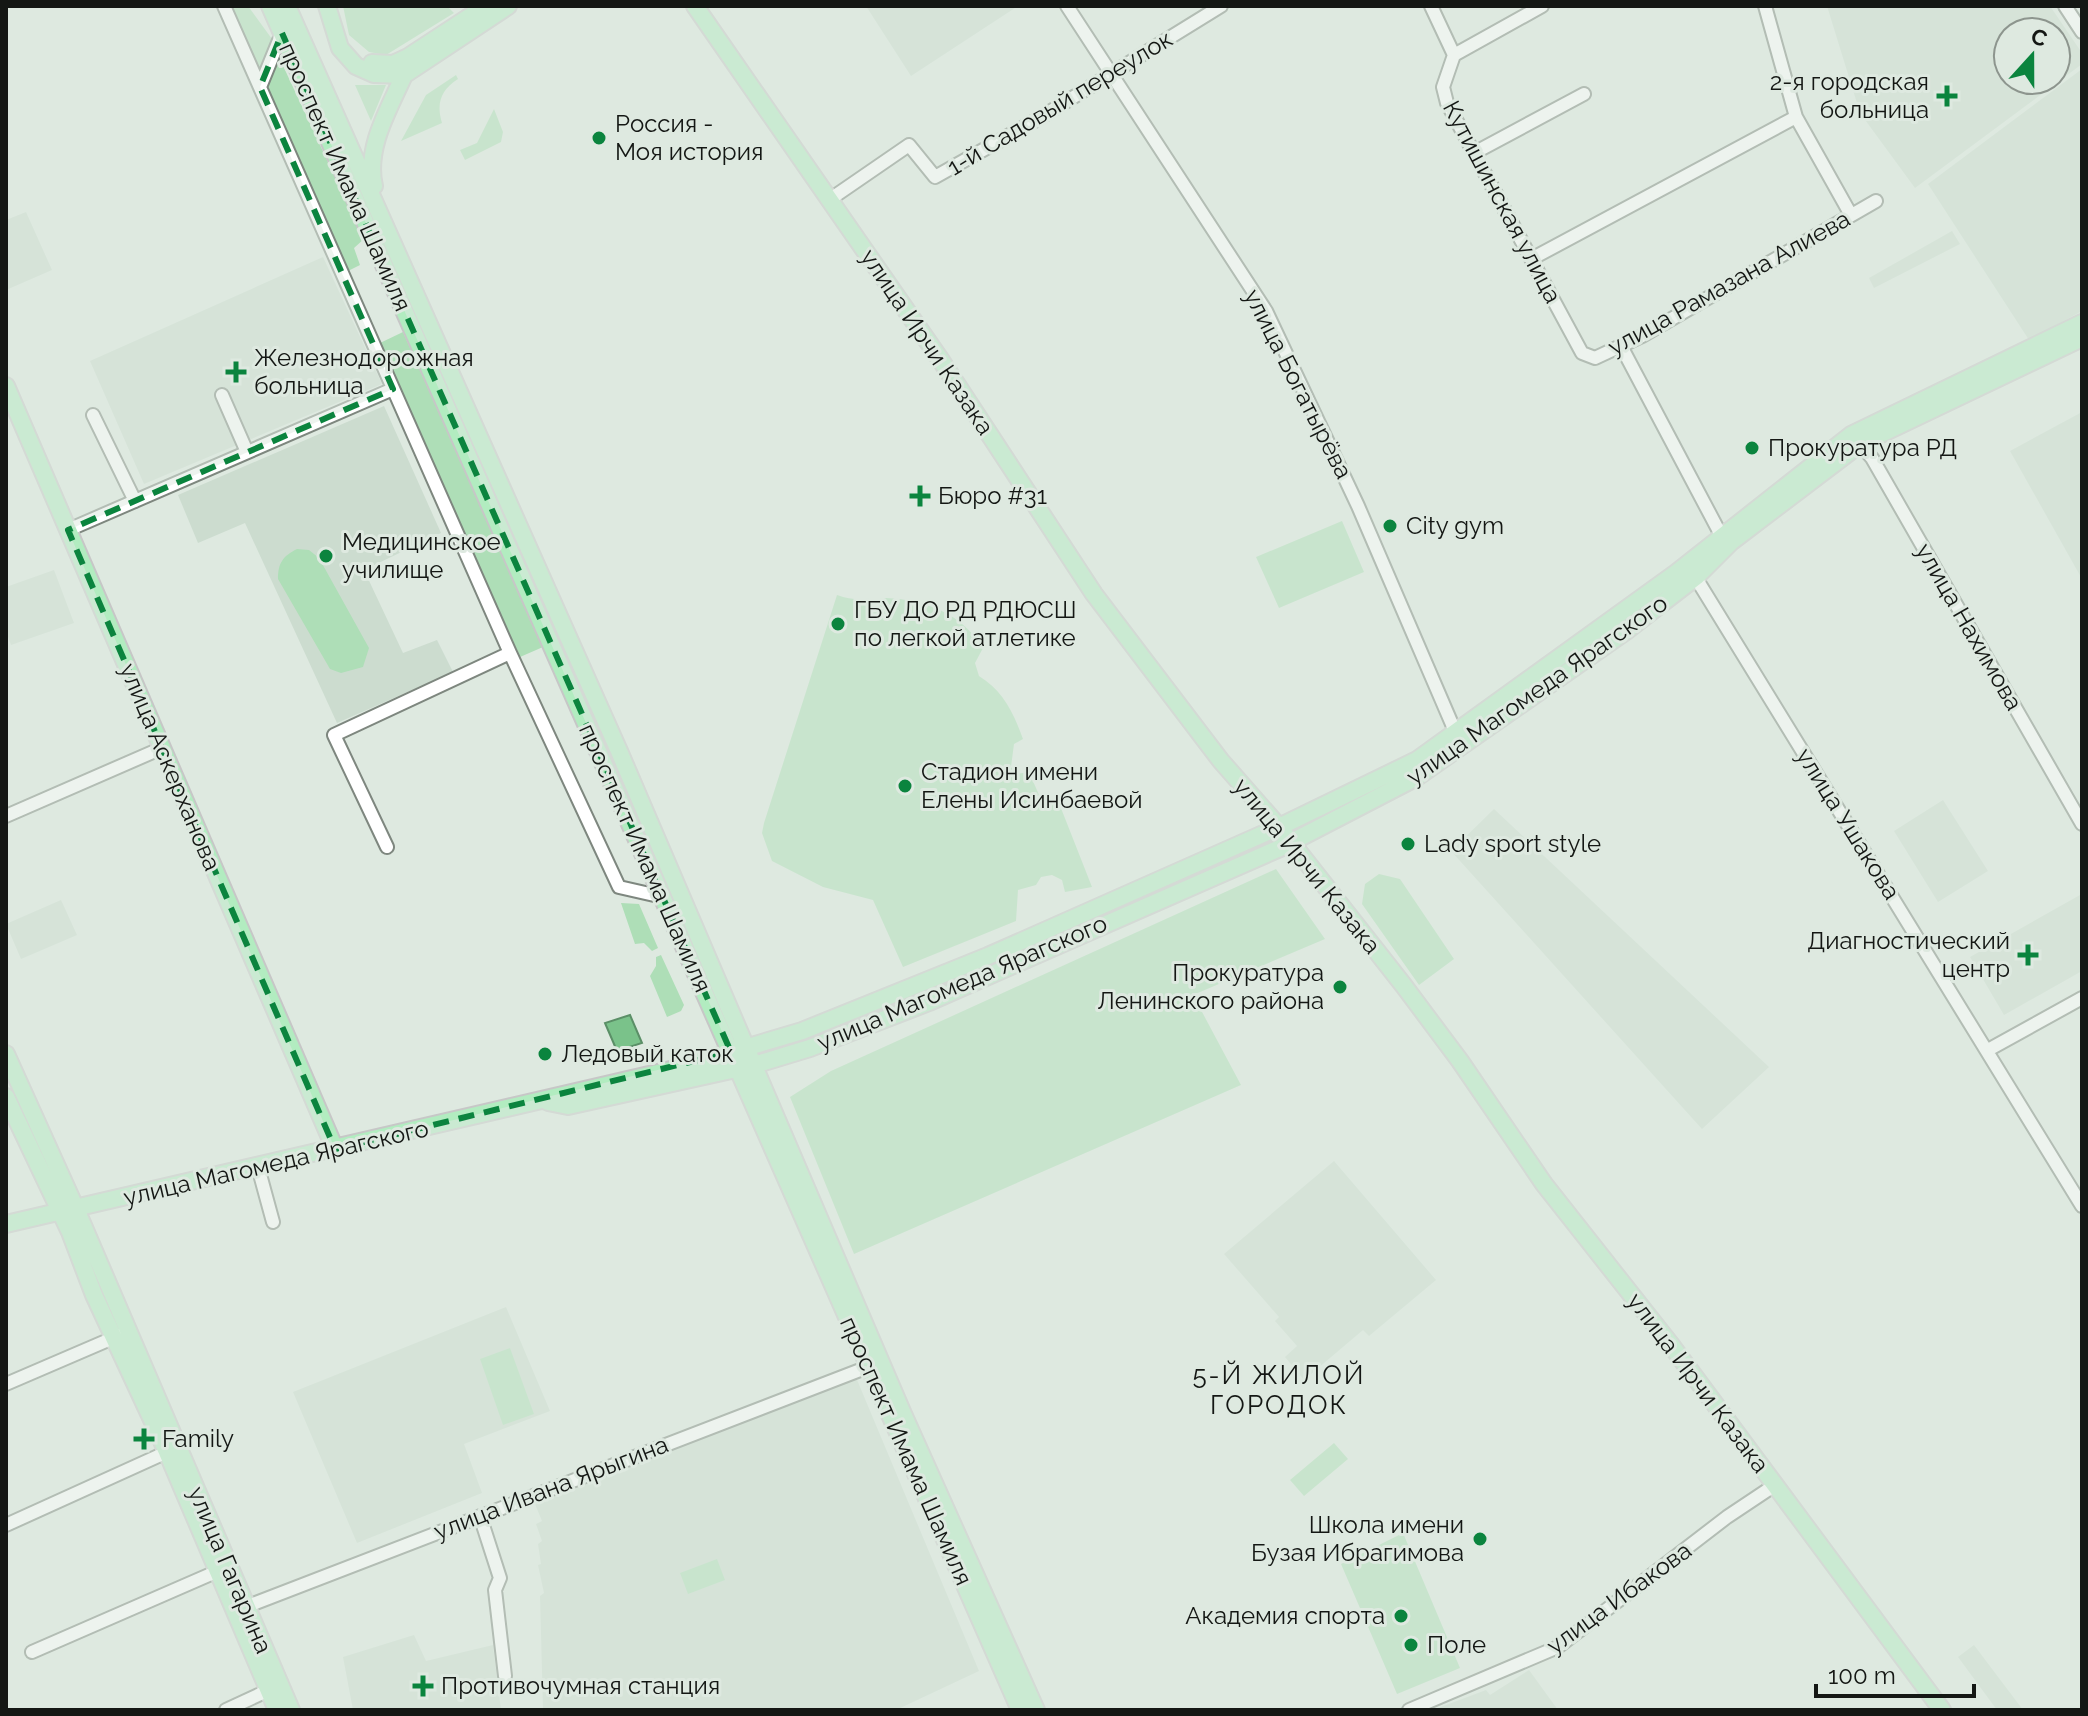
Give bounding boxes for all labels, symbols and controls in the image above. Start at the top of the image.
north arrow [1992,16,2072,96]
text: С [2027,22,2051,52]
street label: 1-й Садовый переулок [942,24,1178,181]
street label: проспект Имама Шамиля [273,38,418,316]
place label: 2-я городская больница [1770,67,1929,124]
marker: 2-я городская больница [1936,85,1958,107]
street label: Кутишинская улица [1437,96,1568,308]
place label: Россия - Моя история [615,109,763,166]
marker: Россия - Моя история [590,129,608,147]
street label: улица Рамазана Алиева [1603,204,1855,361]
street label: улица Ирчи Казака [855,243,1000,440]
street label: улица Богатырёва [1238,284,1359,484]
place label: Железнодорожная больница [254,343,474,400]
marker: Железнодорожная больница [225,361,247,383]
place label: Прокуратура РД [1768,433,1957,462]
marker: Прокуратура РД [1743,439,1761,457]
place label: Бюро #31 [938,481,1047,510]
marker: Бюро #31 [909,485,931,507]
place label: City gym [1406,511,1504,540]
marker: City gym [1381,517,1399,535]
place label: Медицинское училище [342,527,501,584]
street label: улица Нахимова [1910,538,2029,715]
marker: Медицинское училище [317,547,335,565]
street label: улица Магомеда Ярагского [1401,588,1673,791]
place label: ГБУ ДО РД РДЮСШ по легкой атлетике [854,595,1077,652]
marker: ГБУ ДО РД РДЮСШ по легкой атлетике [829,615,847,633]
street label: улица Аскерханова [114,659,227,875]
street label: проспект Имама Шамиля [573,719,718,997]
street label: улица Ушакова [1790,743,1907,905]
place label: Стадион имени Елены Исинбаевой [921,757,1143,814]
street label: улица Ирчи Казака [1228,772,1387,959]
marker: Стадион имени Елены Исинбаевой [896,777,914,795]
place label: Lady sport style [1424,829,1601,858]
marker: Lady sport style [1399,835,1417,853]
street label: улица Магомеда Ярагского [812,908,1111,1057]
place label: Диагностический центр [1807,926,2010,983]
marker: Диагностический центр [2017,944,2039,966]
place label: Прокуратура Ленинского района [1097,958,1324,1015]
marker: Прокуратура Ленинского района [1331,978,1349,996]
place label: Ледовый каток [561,1039,734,1068]
marker: Ледовый каток [536,1045,554,1063]
street label: улица Магомеда Ярагского [121,1113,431,1212]
street label: улица Ирчи Казака [1621,1287,1776,1478]
street label: проспект Имама Шамиля [834,1312,979,1590]
district label: 5-Й ЖИЛОЙ ГОРОДОК [1193,1360,1366,1420]
place label: Family [162,1424,234,1453]
marker: Family [133,1428,155,1450]
street label: улица Ивана Ярыгина [429,1429,672,1546]
street label: улица Гагарина [182,1482,279,1658]
place label: Школа имени Бузая Ибрагимова [1251,1510,1464,1567]
marker: Школа имени Бузая Ибрагимова [1471,1530,1489,1548]
street label: улица Ибакова [1541,1535,1697,1660]
place label: Академия спорта [1185,1601,1385,1630]
marker: Академия спорта [1392,1607,1410,1625]
place label: Поле [1427,1630,1486,1659]
marker: Поле [1402,1636,1420,1654]
scale bar [1816,1648,1974,1698]
text: 100 m [1828,1661,1896,1690]
place label: Противочумная станция [441,1671,720,1700]
marker: Противочумная станция [412,1675,434,1697]

